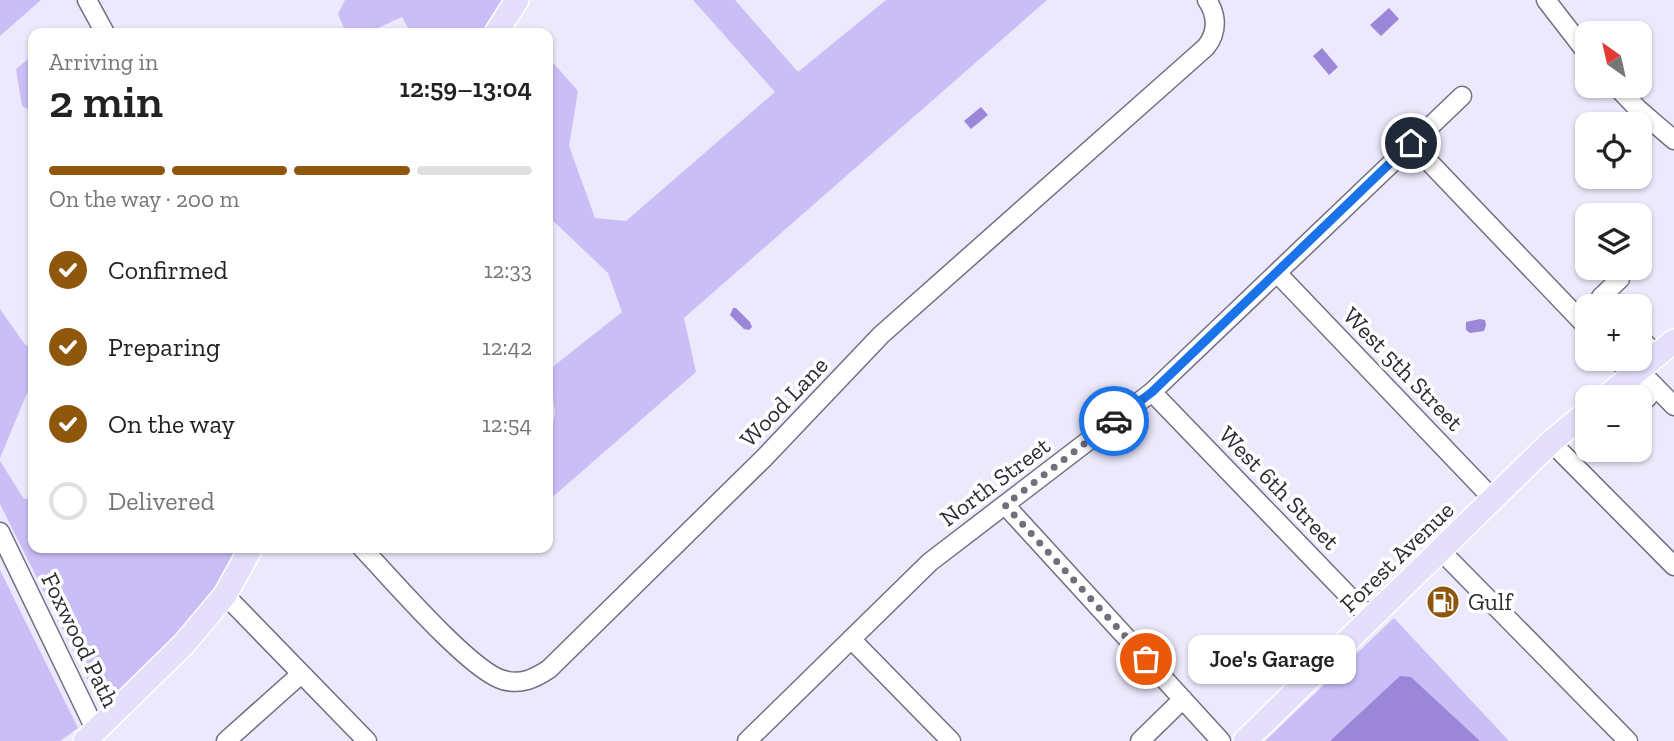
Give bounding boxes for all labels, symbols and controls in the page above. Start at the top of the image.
north arrow [1575,21,1652,98]
map controls [1575,21,1652,462]
text: Arriving in [49,48,158,76]
text: 12:59–13:04 [400,72,532,104]
text: 2 min [49,74,163,129]
button: locate [1575,112,1652,189]
pin [1381,113,1441,173]
icon: home [1392,124,1430,162]
text: On the way · 200 m [49,185,239,213]
button: layers [1575,203,1652,280]
icon: check [49,251,87,289]
text: Confirmed [108,254,228,286]
text: 12:33 [484,256,532,284]
button: + [1575,294,1652,371]
street label: West 5th Street [1337,301,1470,437]
icon: check [49,328,87,366]
text: Preparing [108,331,220,363]
text: 12:42 [482,333,532,361]
street label: Wood Lane [734,350,834,453]
button: − [1575,385,1652,462]
courier [1079,386,1149,456]
icon: car [1095,402,1133,440]
icon: check [49,405,87,443]
text: On the way [108,408,235,440]
text: 12:54 [482,410,532,438]
street label: West 6th Street [1213,420,1346,556]
street label: North Street [934,431,1056,532]
text: Delivered [108,485,215,517]
street label: Forest Avenue [1334,495,1460,618]
street label: Foxwood Path [35,568,126,712]
fuel station icon: Gulf [1424,583,1462,621]
place label: Gulf [1468,587,1514,616]
pin [1116,629,1176,689]
callout: Joe's Garage [1188,634,1356,684]
icon: bag [1127,640,1165,678]
text: Joe's Garage [1209,645,1335,673]

